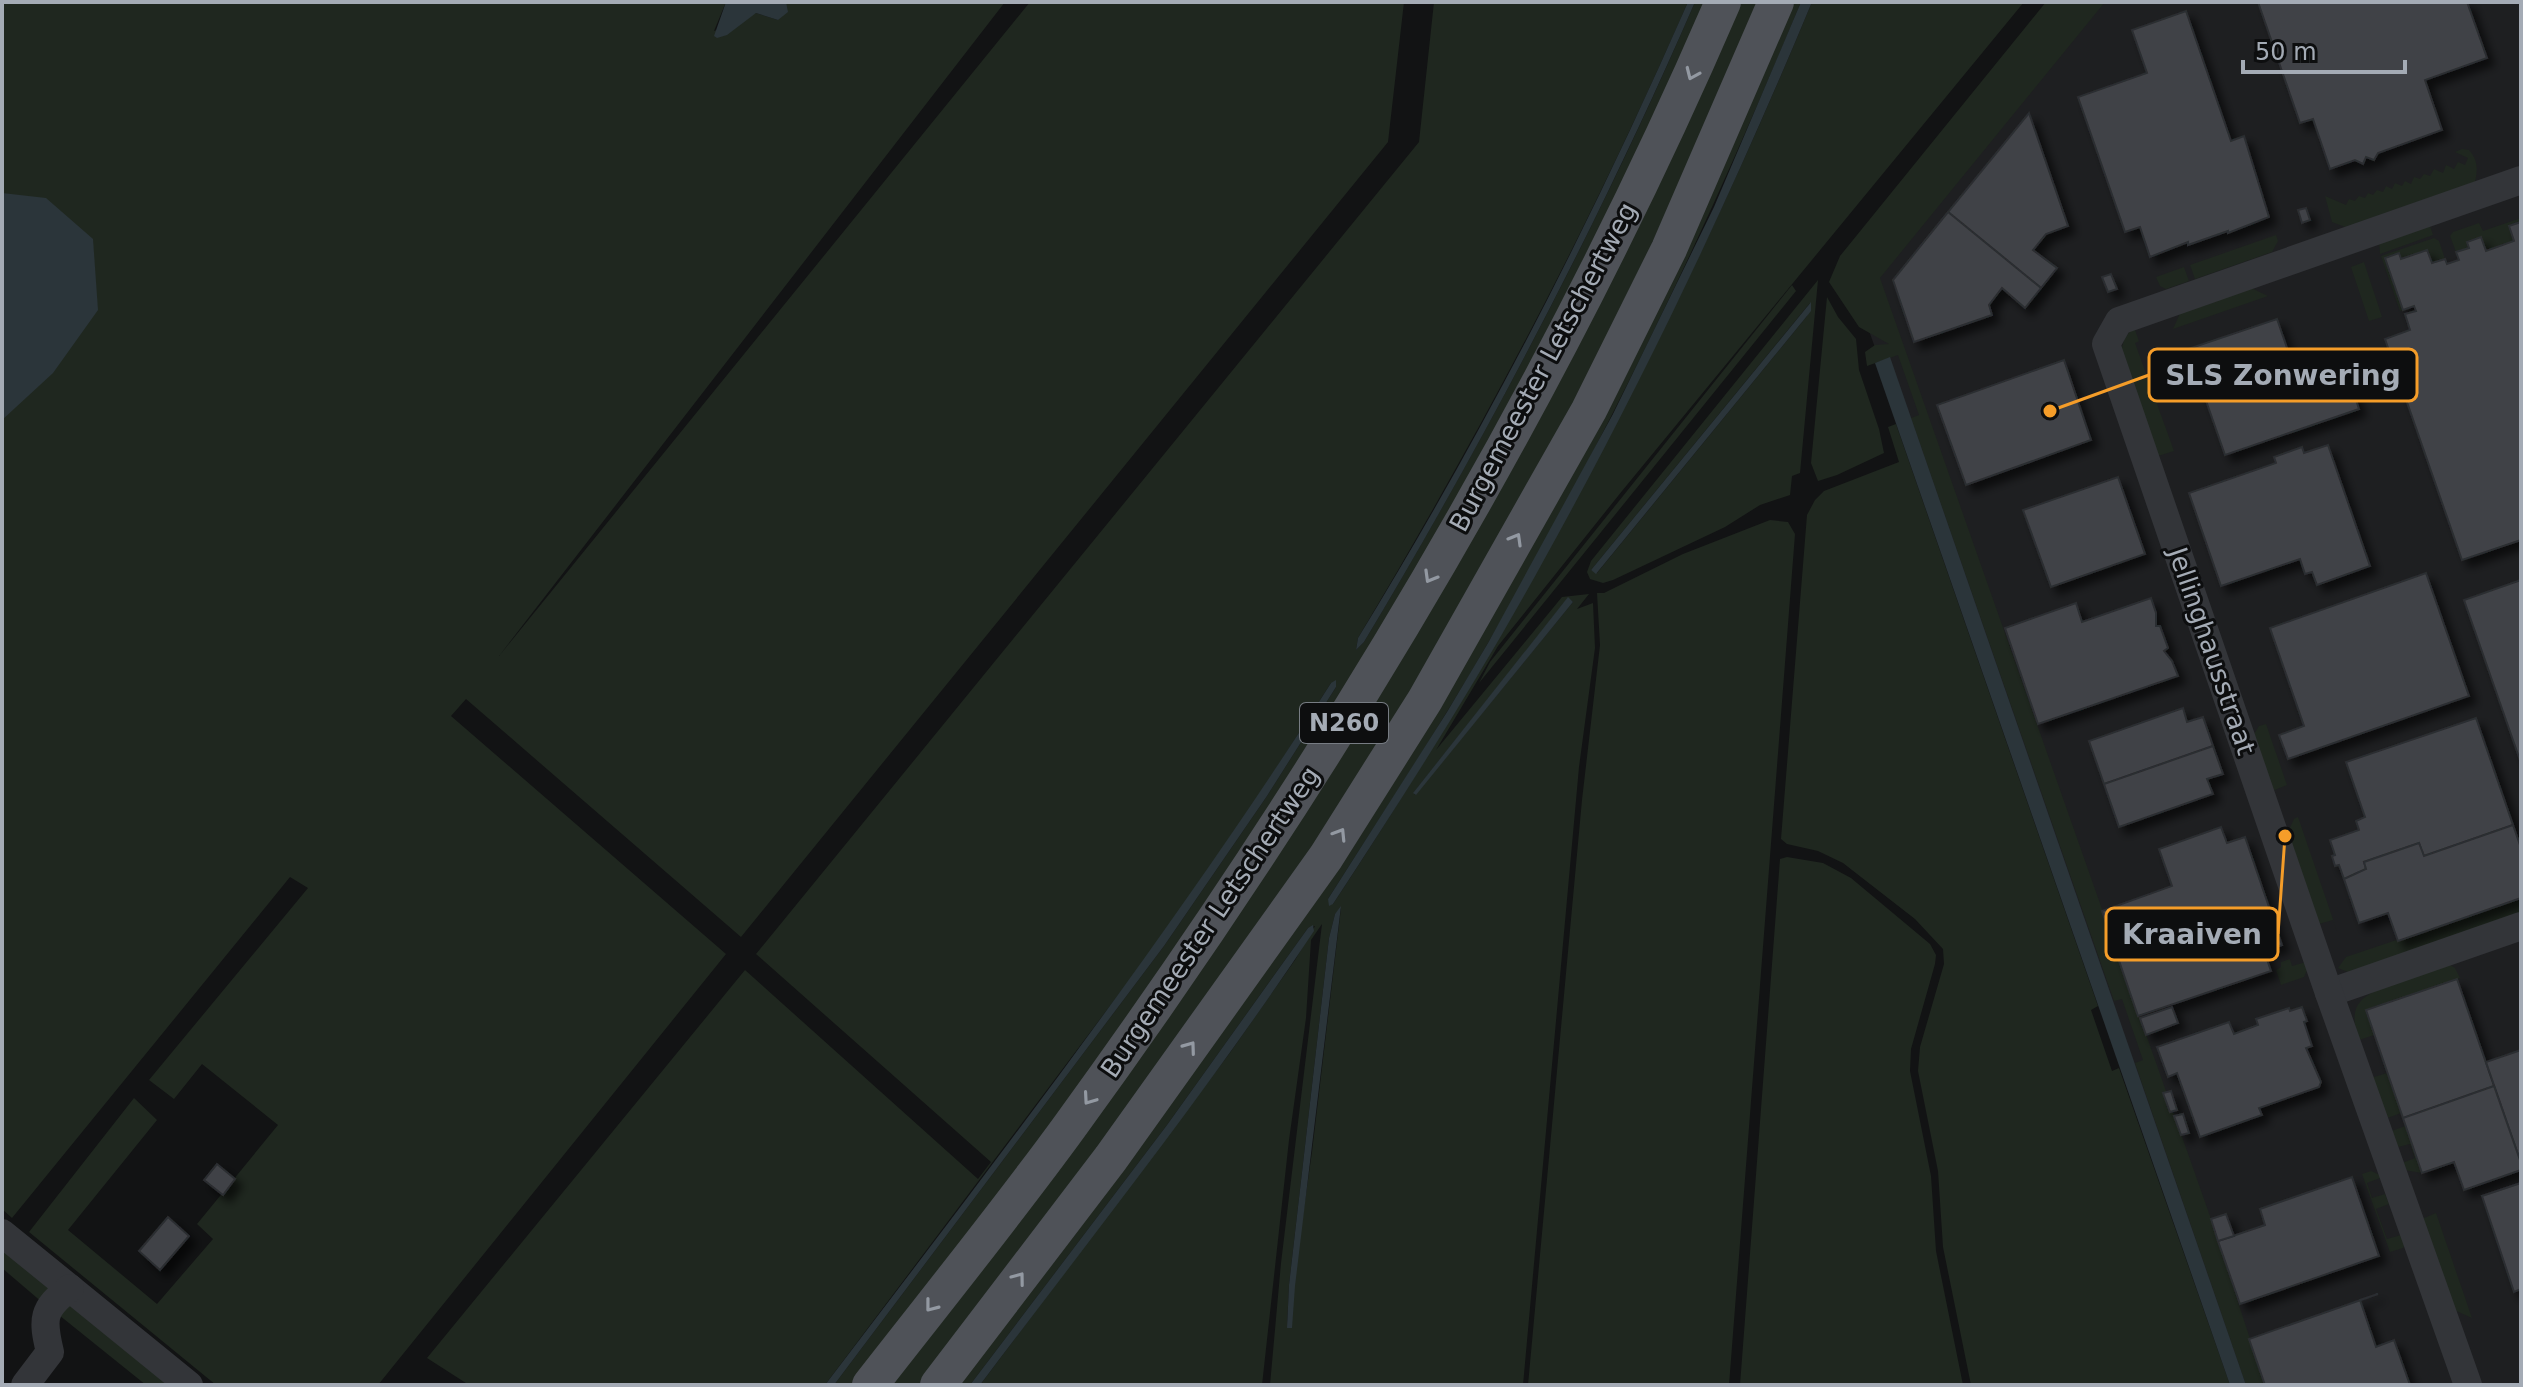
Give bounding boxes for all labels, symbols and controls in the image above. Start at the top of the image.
scale bar [2243,24,2405,74]
text: 50 m [2255,38,2317,66]
one-way arrow [1685,65,1701,80]
street label: Burgemeester Letschertweg [1443,197,1643,537]
callout: SLS Zonwering [2149,349,2417,401]
text: SLS Zonwering [2165,359,2401,392]
one-way arrow [1506,533,1522,548]
street label: Jellinghausstraat [2162,542,2262,759]
one-way arrow [1424,569,1439,583]
road number: N260 [1300,703,1388,743]
street label: Burgemeester Letschertweg [1095,761,1325,1083]
one-way arrow [1331,828,1346,843]
callout: Kraaiven [2106,908,2278,960]
text: Kraaiven [2122,918,2262,951]
one-way arrow [1180,1041,1195,1055]
one-way arrow [1084,1091,1099,1105]
one-way arrow [1010,1272,1024,1287]
one-way arrow [926,1297,941,1311]

